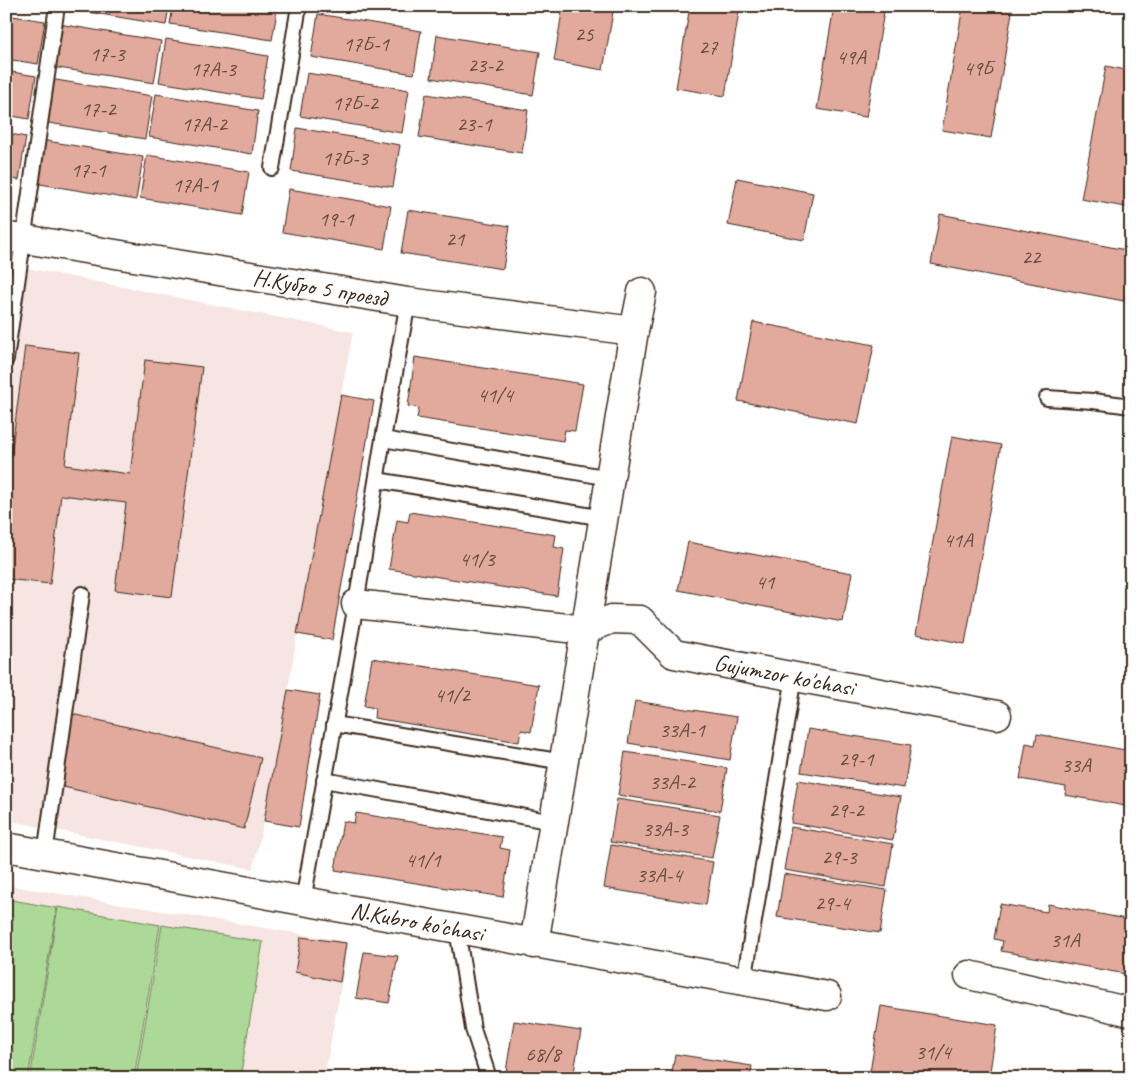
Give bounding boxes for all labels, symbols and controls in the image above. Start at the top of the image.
house number: 25 [575,21,595,47]
house number: 17Б-1 [343,31,390,57]
house number: 27 [699,34,719,60]
house number: 17-3 [89,41,126,67]
house number: 49А [836,44,867,70]
house number: 23-2 [467,52,504,78]
house number: 49Б [963,55,996,81]
house number: 17А-3 [190,56,237,82]
house number: 17Б-2 [332,90,379,116]
house number: 17-2 [80,96,117,122]
house number: 17А-2 [181,111,228,137]
house number: 23-1 [456,111,493,137]
house number: 17Б-3 [322,145,369,171]
house number: 17-1 [70,157,107,183]
house number: 17А-1 [172,172,219,198]
house number: 19-1 [318,206,355,232]
house number: 21 [446,226,466,252]
house number: 22 [1022,244,1042,270]
street label: Н.Кубро 5 проезд [251,262,392,314]
house number: 41/4 [477,382,515,408]
house number: 41А [943,527,974,553]
house number: 41/3 [459,546,496,572]
house number: 41 [756,569,776,595]
street label: Gujumzor ko'chasi [712,647,859,703]
house number: 41/2 [434,682,471,708]
house number: 33А-1 [659,717,706,743]
house number: 29-1 [838,746,875,772]
house number: 33А [1061,752,1092,778]
house number: 33А-2 [649,769,696,795]
house number: 29-2 [828,797,865,823]
house number: 33А-3 [642,816,689,842]
house number: 29-3 [821,844,858,870]
house number: 41/1 [405,847,442,873]
house number: 33А-4 [636,862,684,888]
house number: 29-4 [814,890,852,916]
street label: N.Kubro ko'chasi [348,895,489,949]
house number: 31А [1050,927,1081,953]
house number: 31/4 [915,1039,953,1065]
house number: 68/8 [525,1041,563,1067]

